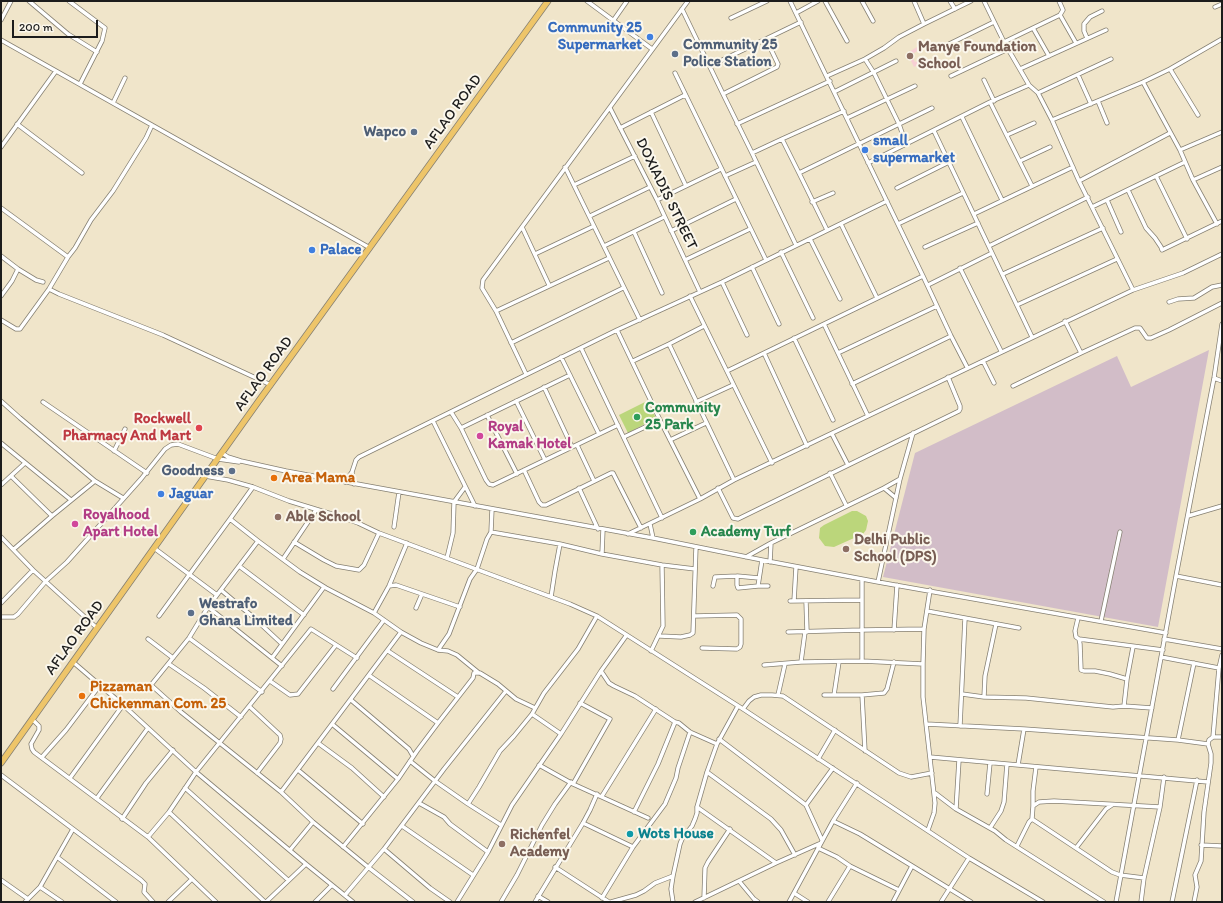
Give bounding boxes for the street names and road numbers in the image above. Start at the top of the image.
street label: AFLAO ROAD [420,71,486,153]
street label: DOXIADIS STREET [631,135,701,253]
street label: AFLAO ROAD [231,333,297,415]
street label: AFLAO ROAD [42,597,108,679]

